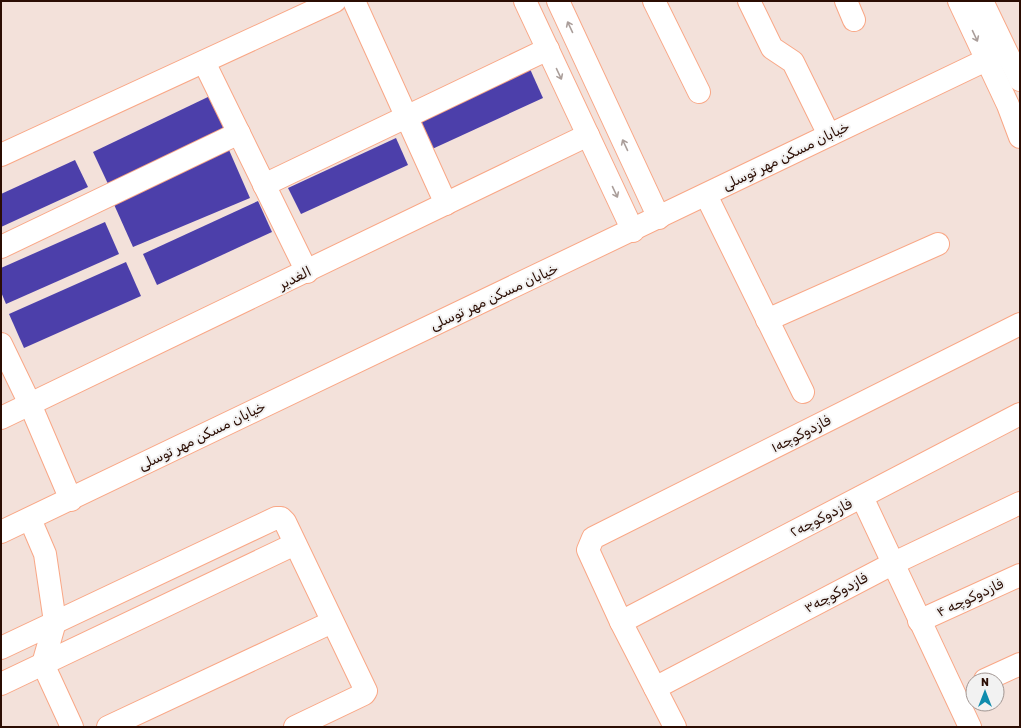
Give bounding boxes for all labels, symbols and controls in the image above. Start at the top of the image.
one-way arrow [566,22,573,34]
one-way arrow [972,30,979,42]
one-way arrow [556,68,563,80]
street label: خیابان مسکن مهر توسلی [720,118,853,194]
one-way arrow [621,139,628,151]
one-way arrow [612,185,619,197]
street label: خیابان مسکن مهر توسلی [427,260,561,334]
street label: الغدیر [275,263,314,294]
street label: خیابان مسکن مهر توسلی [136,398,269,474]
street label: فازدوکوچه۱ [768,412,834,456]
street label: فازدوکوچه۲ [787,495,855,541]
street label: فازدوکوچه۳ [801,569,871,617]
street label: فازدوکوچه ۴ [934,575,1006,621]
north arrow [965,672,1005,712]
text: N [981,676,989,689]

